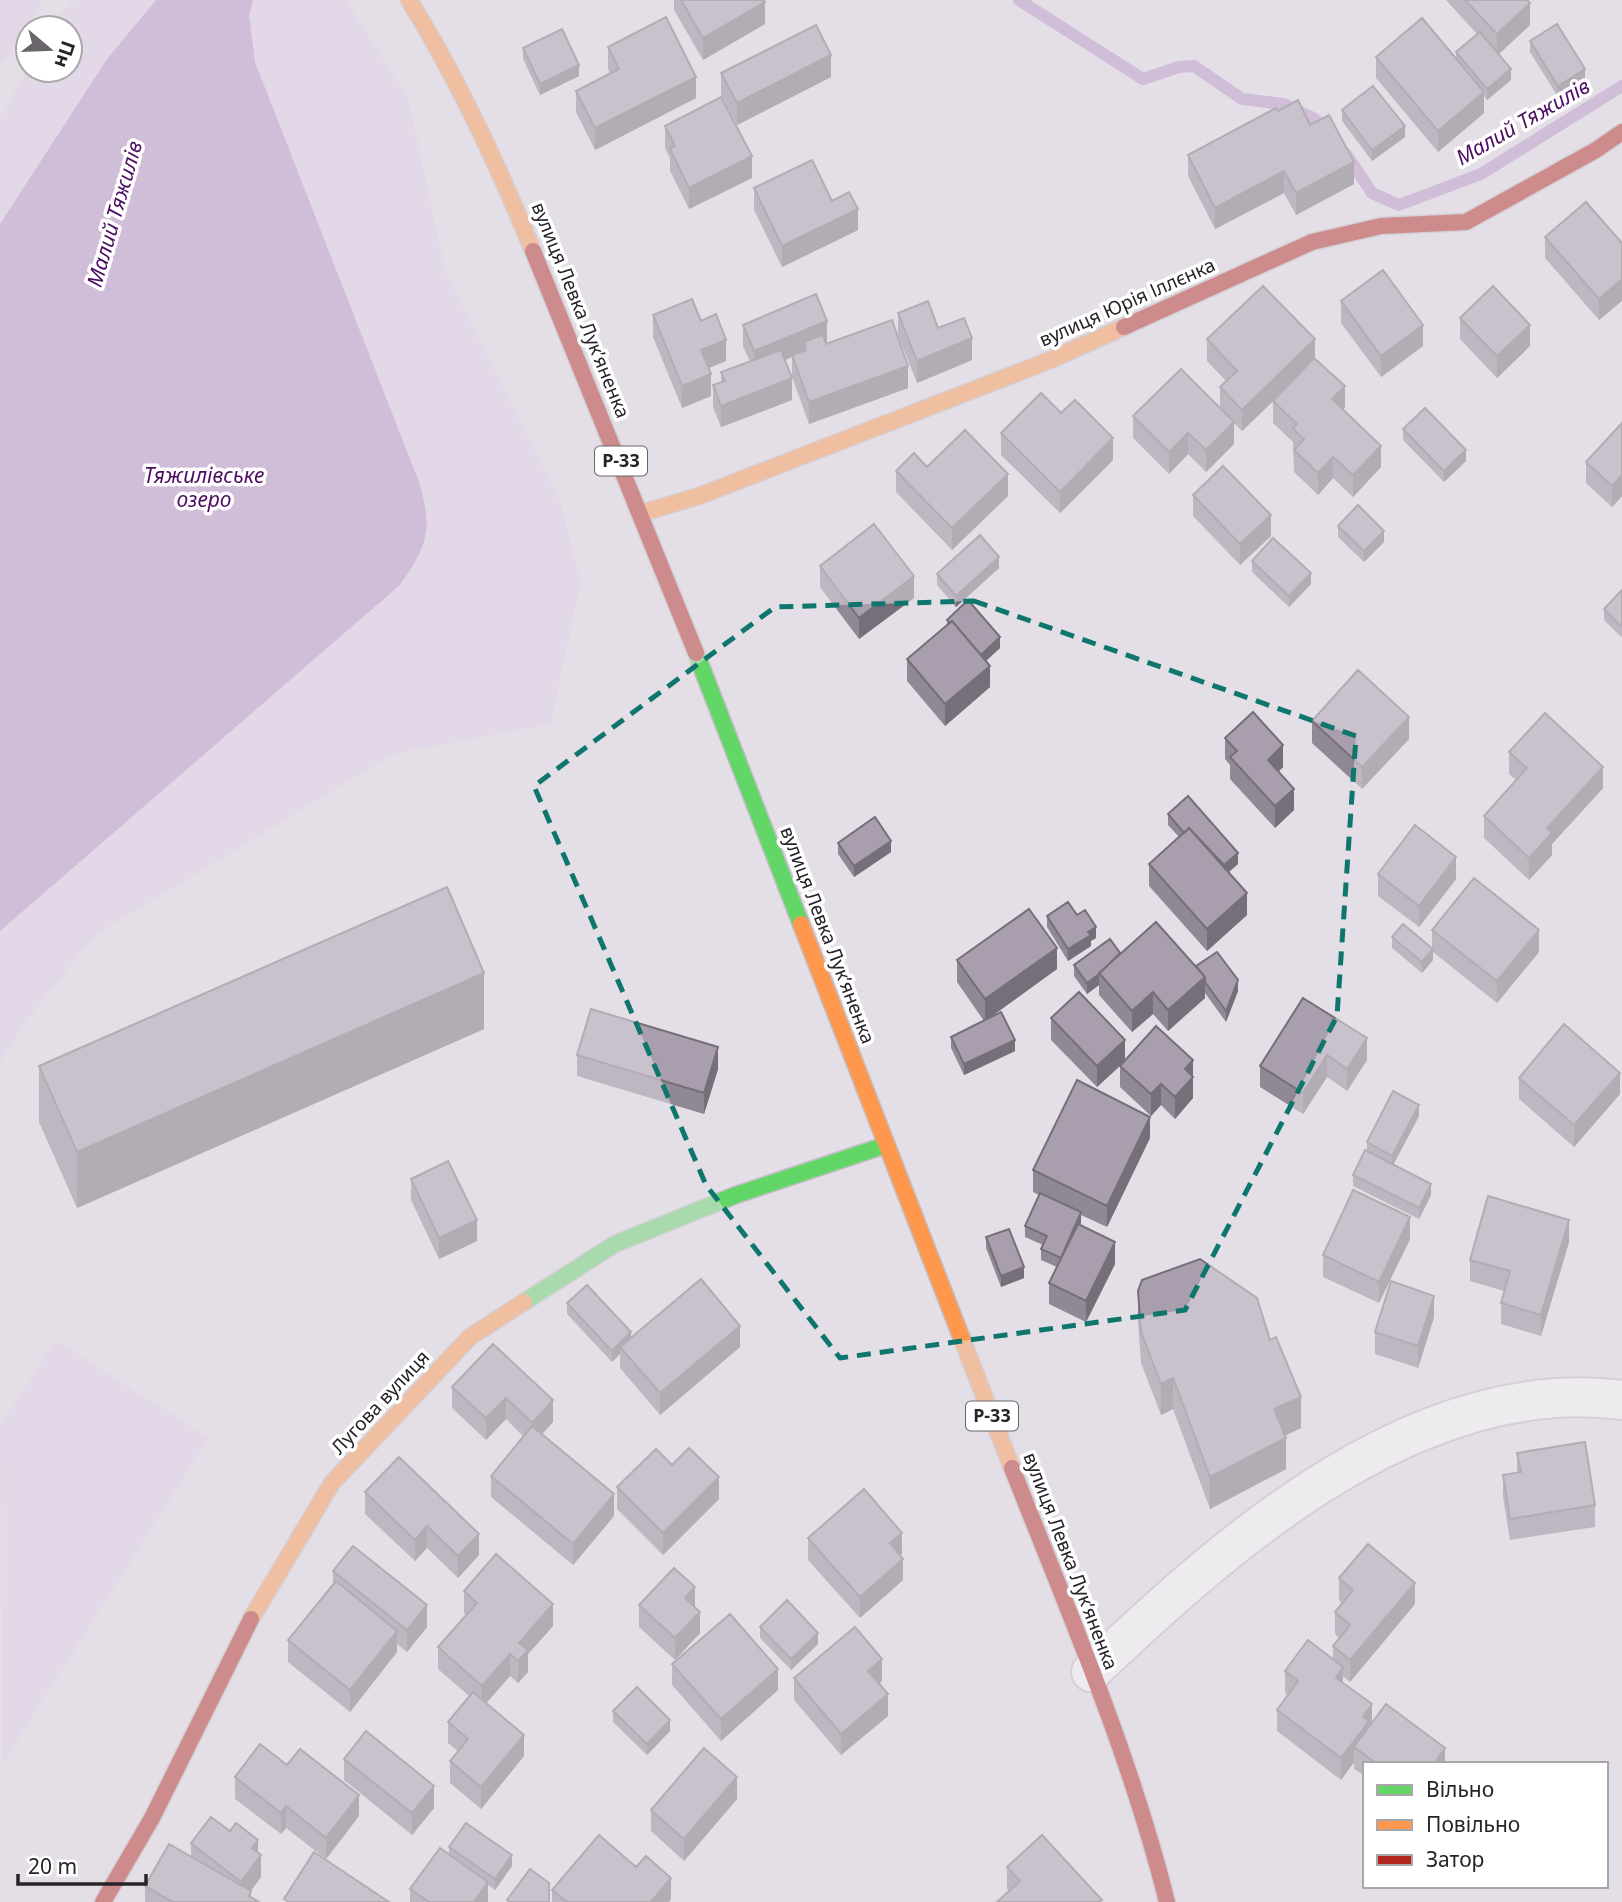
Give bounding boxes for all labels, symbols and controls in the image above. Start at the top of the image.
north arrow [14,14,84,84]
text: Пн [48,38,82,72]
water label: Малий Тяжилів [1450,71,1595,171]
water label: Малий Тяжилів [80,137,148,290]
street label: вулиця Левка Лукʼяненка [526,198,636,422]
street label: вулиця Юрія Іллєнка [1035,251,1219,353]
road number: Р-33 [595,447,647,476]
water label: Тяжилівське озеро [144,461,264,513]
street label: вулиця Левка Лукʼяненка [775,823,881,1047]
street label: Лугова вулиця [325,1344,435,1460]
road number: Р-33 [966,1401,1018,1430]
street label: вулиця Левка Лукʼяненка [1018,1449,1124,1673]
legend [1363,1762,1608,1888]
text: Вільно [1426,1775,1494,1803]
text: Повільно [1426,1810,1520,1838]
scale bar [18,1842,145,1886]
text: Затор [1426,1845,1484,1873]
text: 20 m [28,1852,77,1880]

